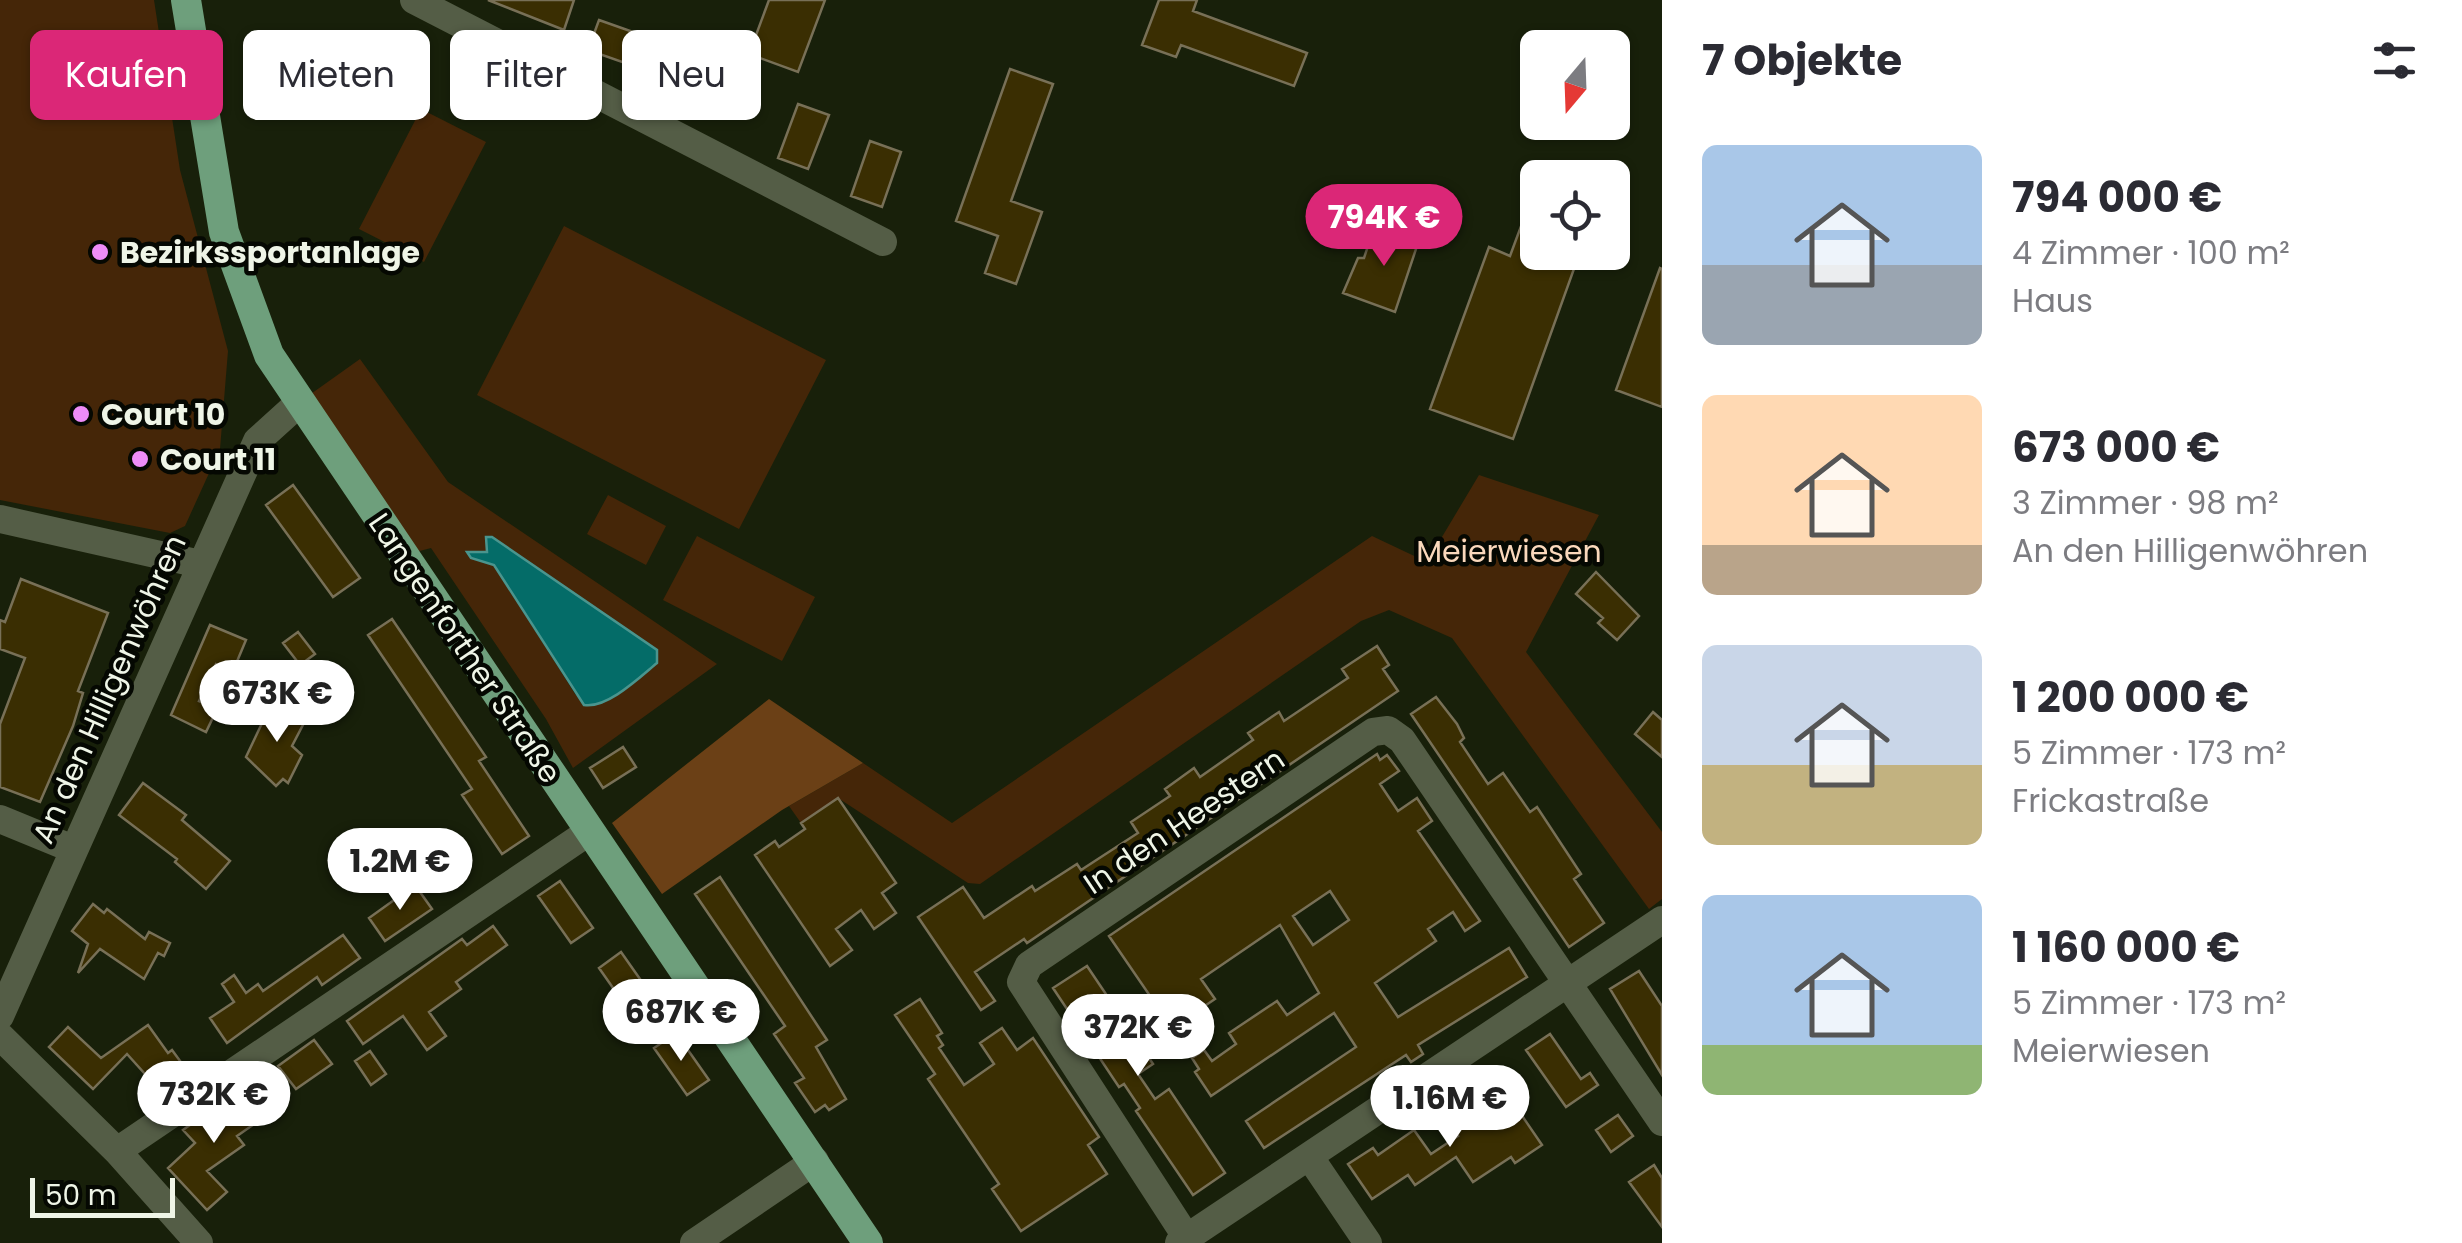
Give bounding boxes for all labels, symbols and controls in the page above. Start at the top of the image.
chip: Kaufen [30,30,223,120]
chip: Mieten [243,30,430,120]
chip: Filter [450,30,602,120]
chip: Neu [622,30,761,120]
north arrow [1520,30,1630,140]
map controls [1520,30,1630,270]
text: 7 Objekte [1702,31,1902,90]
icon: filters [2367,33,2422,88]
button: locate [1520,160,1630,270]
text: 794 000 € [2012,168,2222,227]
pin: 794K € [1303,184,1465,269]
icon: home [1782,185,1902,305]
text: 794K € [1327,194,1441,239]
text: 4 Zimmer · 100 m² [2012,230,2290,275]
place label: Bezirkssportanlage [120,231,420,274]
marker: Bezirkssportanlage [89,241,111,263]
text: Haus [2012,278,2093,323]
place label: Court 10 [101,393,225,436]
marker: Court 10 [70,403,92,425]
text: 673 000 € [2012,418,2220,477]
icon: home [1782,435,1902,555]
place label: Court 11 [160,438,276,481]
marker: Court 11 [129,448,151,470]
text: 3 Zimmer · 98 m² [2012,480,2279,525]
street label: Langenforther Straße [358,504,572,792]
street label: An den Hilligenwöhren [21,528,197,850]
text: An den Hilligenwöhren [2012,528,2368,573]
park label: Meierwiesen [1416,530,1602,573]
pin: 673K € [196,660,358,745]
text: 1 200 000 € [2012,668,2249,727]
text: 673K € [221,670,333,715]
icon: home [1782,685,1902,805]
text: 5 Zimmer · 173 m² [2012,730,2286,775]
street label: In den Heestern [1075,738,1293,904]
text: Frickastraße [2012,778,2209,823]
pin: 1.2M € [319,828,481,913]
text: 1.2M € [350,838,450,883]
text: 1 160 000 € [2012,918,2240,977]
icon: home [1782,935,1902,1055]
pin: 687K € [600,979,762,1064]
text: 5 Zimmer · 173 m² [2012,980,2286,1025]
text: 687K € [625,989,737,1034]
pin: 372K € [1057,994,1219,1079]
text: 372K € [1083,1004,1193,1049]
text: Meierwiesen [2012,1028,2210,1073]
pin: 732K € [133,1061,295,1146]
pin: 1.16M € [1358,1065,1542,1150]
text: 732K € [159,1071,269,1116]
text: 1.16M € [1392,1075,1508,1120]
scale bar [30,1173,175,1218]
text: 50 m [45,1176,116,1215]

